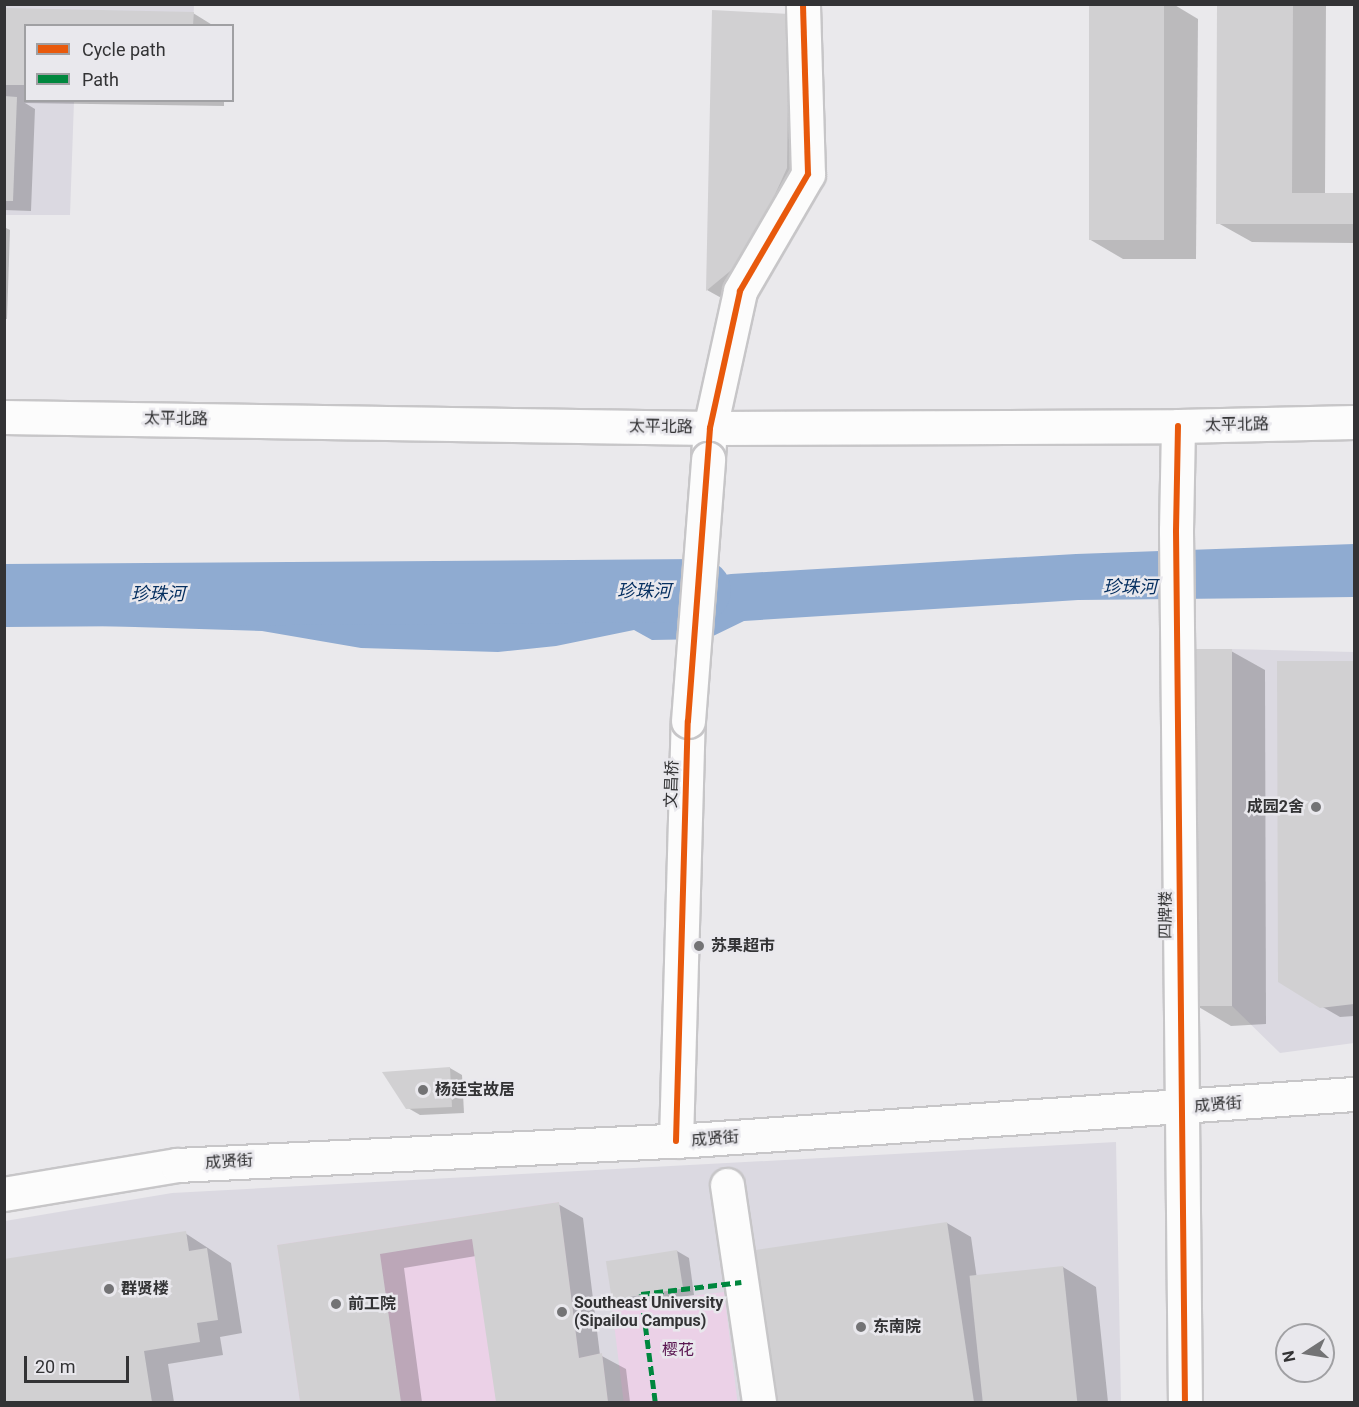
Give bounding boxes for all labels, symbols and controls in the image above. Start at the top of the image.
legend [24,24,234,102]
text: Cycle path [82,39,166,60]
text: Path [82,69,119,90]
street label: 太平北路 [144,409,208,429]
street label: 太平北路 [1205,415,1269,435]
street label: 太平北路 [629,417,693,437]
water label: 珍珠河 [1103,576,1157,598]
water label: 珍珠河 [617,580,671,602]
water label: 珍珠河 [131,583,185,605]
street label: 文昌桥 [662,760,682,808]
place label: 成园2舍 [1247,797,1304,817]
marker: 成园2舍 [1309,800,1323,814]
street label: 四牌楼 [1156,891,1176,939]
place label: 苏果超市 [711,936,775,956]
marker: 苏果超市 [692,939,706,953]
place label: 杨廷宝故居 [435,1080,515,1100]
marker: 杨廷宝故居 [416,1083,430,1097]
street label: 成贤街 [1193,1094,1243,1116]
street label: 成贤街 [690,1128,740,1150]
street label: 成贤街 [205,1151,253,1173]
place label: 群贤楼 [121,1279,169,1299]
marker: 群贤楼 [102,1282,116,1296]
place label: Southeast University (Sipailou Campus) [574,1293,723,1331]
place label: 前工院 [348,1294,396,1314]
marker: 前工院 [329,1297,343,1311]
marker: Southeast University (Sipailou Campus) [555,1305,569,1319]
place label: 东南院 [873,1317,921,1337]
marker: 东南院 [854,1320,868,1334]
north arrow [1275,1323,1335,1383]
park label: 樱花 [662,1340,694,1360]
scale bar [27,1344,132,1382]
text: N [1278,1349,1299,1364]
text: 20 m [35,1356,75,1377]

